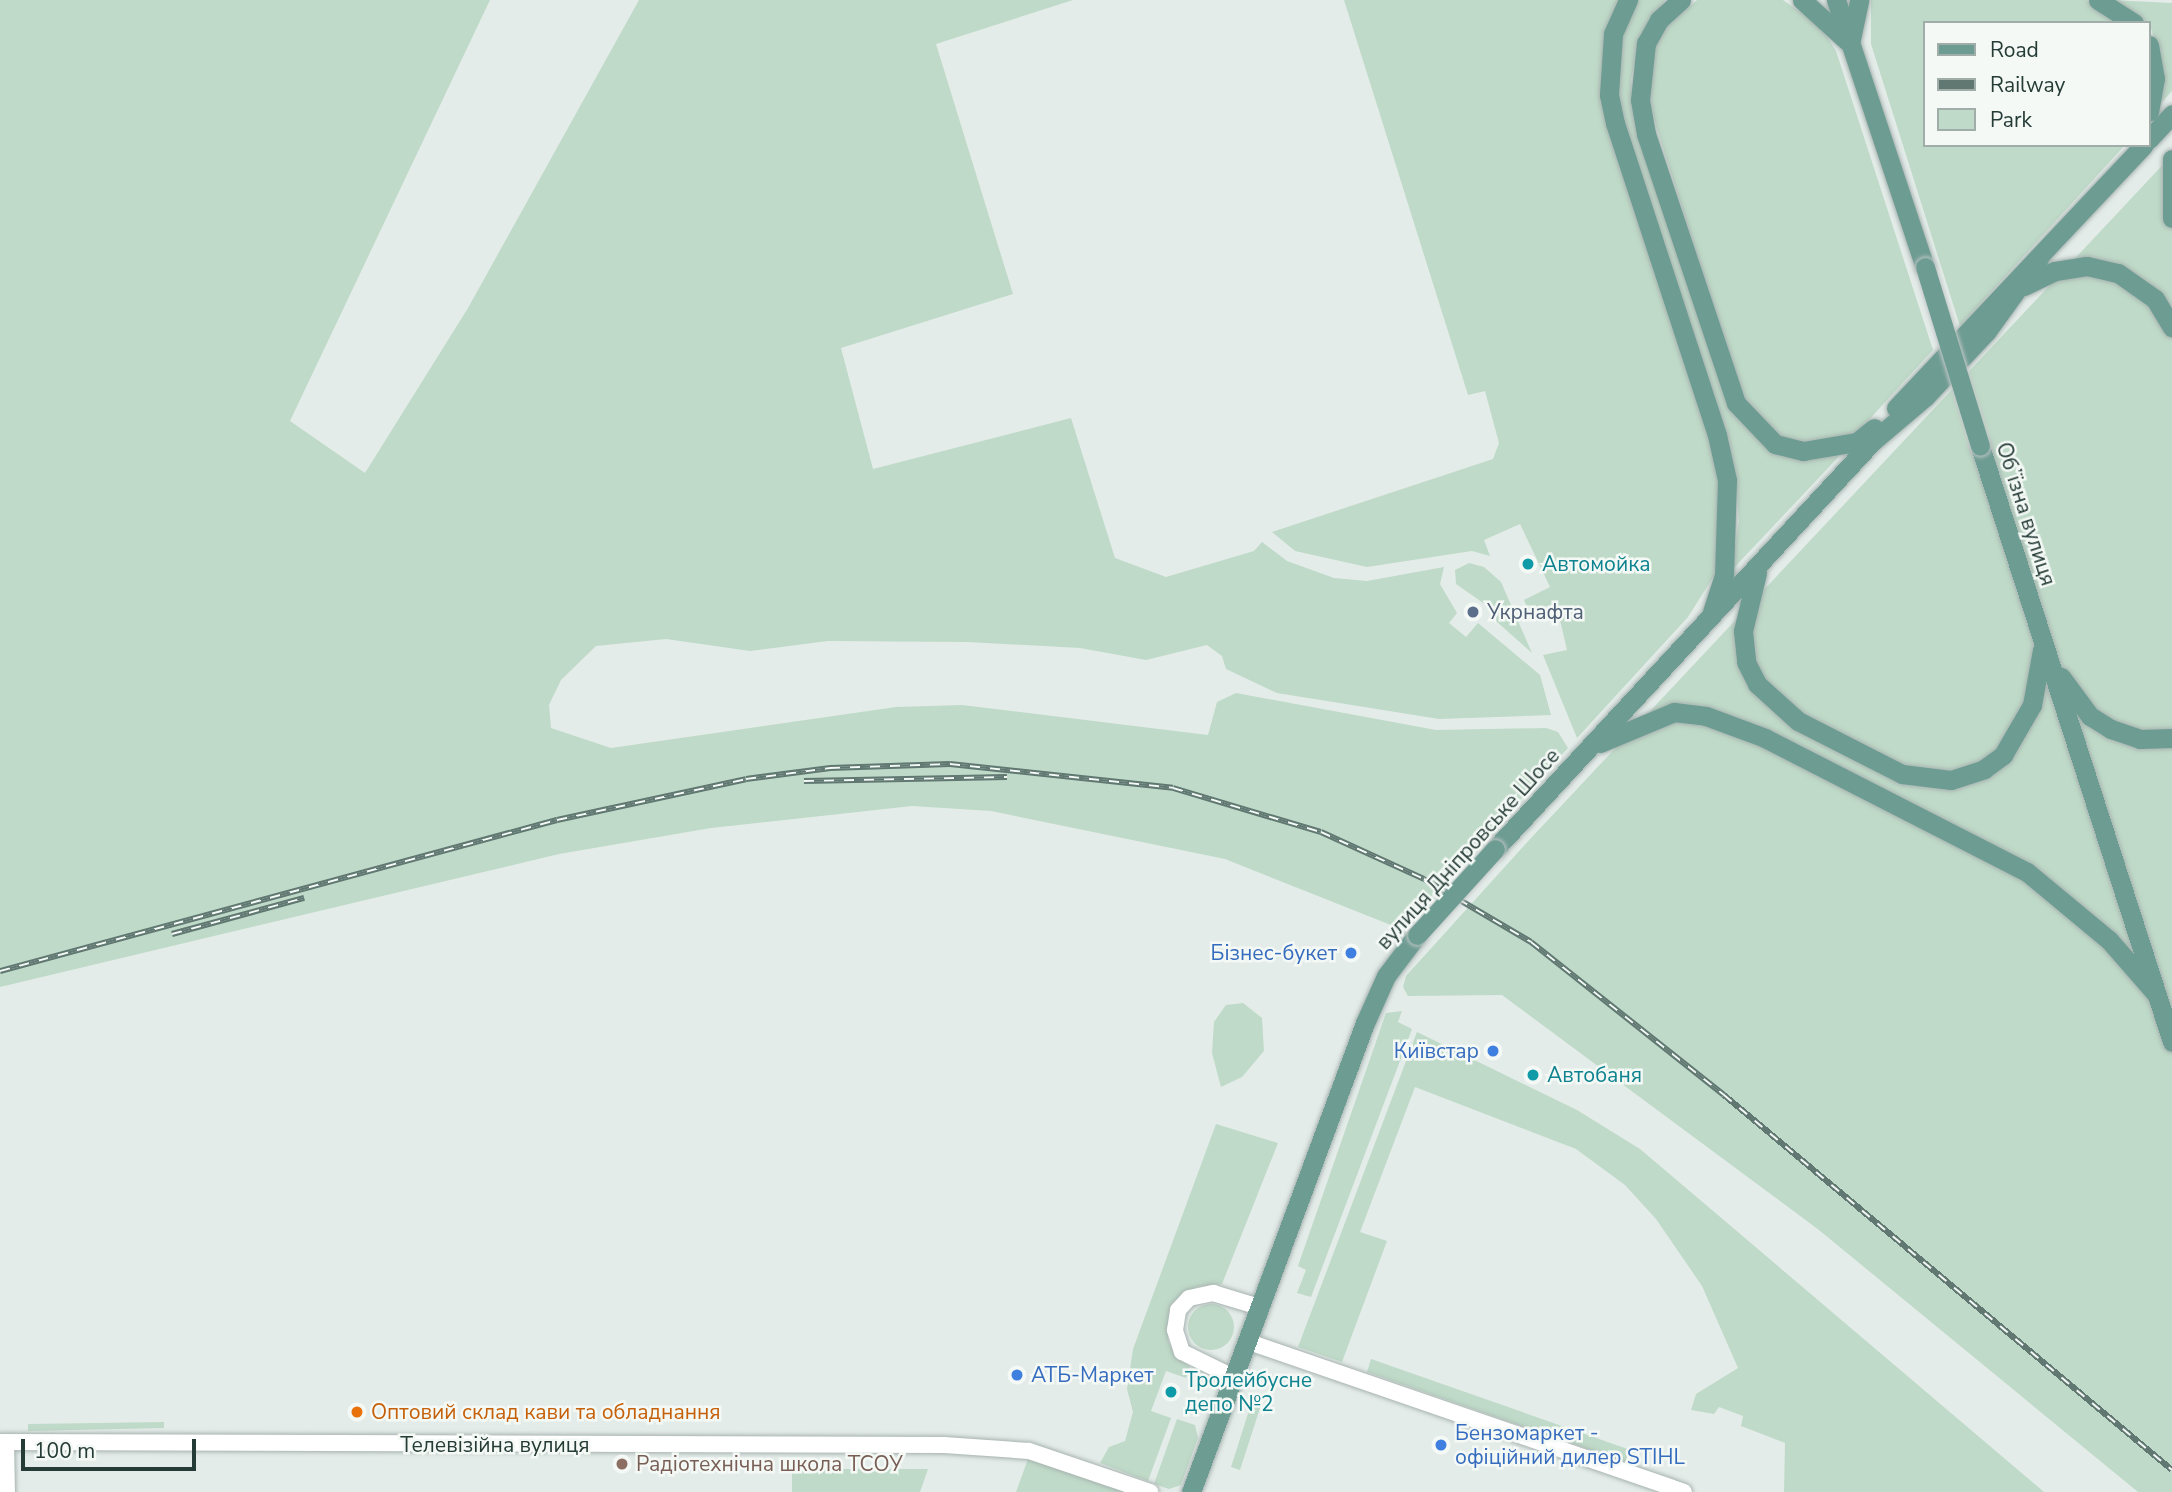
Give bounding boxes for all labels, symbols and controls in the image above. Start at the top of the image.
legend [1924,21,2151,147]
text: Road [1990,36,2039,64]
text: Railway [1990,71,2065,99]
text: Park [1990,106,2032,134]
street label: Обʼїзна вулиця [1991,439,2061,589]
place label: Автомойка [1542,551,1651,577]
marker: Автомойка [1520,556,1536,572]
place label: Укрнафта [1487,599,1584,625]
marker: Укрнафта [1465,604,1481,620]
street label: вулиця Дніпровське Шосе [1371,743,1565,955]
place label: Бізнес-букет [1211,940,1337,966]
marker: Бізнес-букет [1343,945,1359,961]
place label: Київстар [1394,1038,1479,1064]
marker: Київстар [1485,1043,1501,1059]
place label: Автобаня [1547,1062,1642,1088]
marker: Автобаня [1525,1067,1541,1083]
place label: АТБ-Маркет [1031,1362,1153,1388]
marker: АТБ-Маркет [1009,1367,1025,1383]
place label: Тролейбусне депо №2 [1185,1367,1312,1417]
marker: Тролейбусне депо №2 [1163,1384,1179,1400]
place label: Оптовий склад кави та обладнання [371,1399,721,1425]
marker: Оптовий склад кави та обладнання [349,1404,365,1420]
place label: Бензомаркет - офіційний дилер STIHL [1455,1420,1685,1470]
scale bar [24,1426,200,1470]
street label: Телевізійна вулиця [400,1432,590,1458]
text: 100 m [34,1437,95,1465]
marker: Бензомаркет - офіційний дилер STIHL [1433,1437,1449,1453]
place label: Радіотехнічна школа ТСОУ [636,1451,903,1477]
marker: Радіотехнічна школа ТСОУ [614,1456,630,1472]

